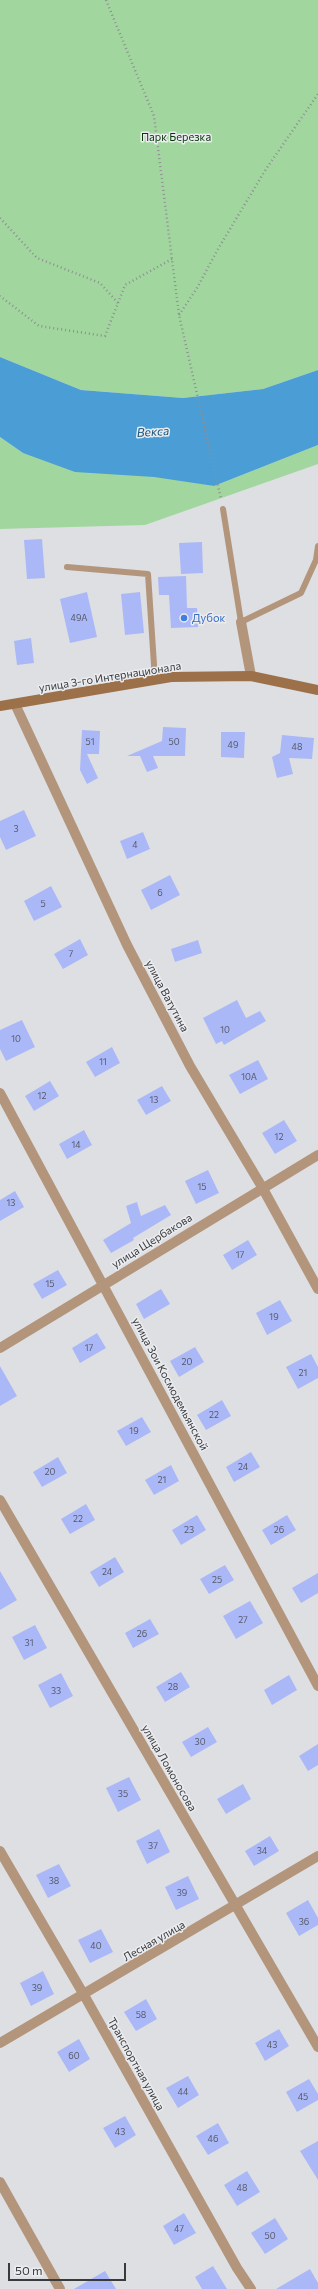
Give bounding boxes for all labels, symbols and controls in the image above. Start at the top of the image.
park label: Парк Березка [141,130,211,144]
water label: Векса [136,424,170,440]
place label: Дубок [192,611,225,625]
house number: 49А [71,613,87,623]
marker: Дубок [179,613,189,623]
street label: улица 3-го Интернационала [38,659,182,695]
house number: 51 [85,737,95,747]
house number: 50 [168,737,180,747]
house number: 49 [228,740,238,750]
house number: 48 [292,742,302,752]
house number: 3 [13,824,19,834]
house number: 4 [132,840,138,850]
house number: 6 [157,888,163,898]
house number: 5 [40,899,46,909]
house number: 7 [69,949,73,959]
street label: улица Ватутина [143,958,191,1034]
house number: 10 [220,1025,230,1035]
house number: 10 [11,1034,21,1044]
house number: 11 [99,1057,107,1067]
house number: 10А [241,1072,257,1082]
house number: 12 [38,1091,46,1101]
house number: 13 [150,1095,158,1105]
house number: 12 [275,1132,283,1142]
house number: 14 [71,1140,81,1150]
house number: 15 [197,1182,207,1192]
house number: 13 [7,1198,15,1208]
street label: улица Щербакова [109,1211,195,1271]
house number: 17 [236,1250,244,1260]
house number: 15 [45,1279,55,1289]
house number: 19 [269,1312,279,1322]
street label: улица Зои Космодемьянской [129,1315,211,1453]
house number: 17 [85,1343,93,1353]
house number: 20 [182,1357,192,1367]
house number: 21 [299,1368,307,1378]
house number: 22 [209,1410,219,1420]
house number: 19 [129,1426,139,1436]
house number: 24 [238,1462,248,1472]
house number: 20 [45,1467,55,1477]
house number: 21 [158,1475,166,1485]
house number: 22 [73,1514,83,1524]
house number: 23 [184,1525,194,1535]
house number: 26 [274,1525,284,1535]
house number: 24 [102,1567,112,1577]
house number: 25 [212,1575,222,1585]
house number: 27 [238,1615,248,1625]
house number: 26 [137,1629,147,1639]
house number: 31 [25,1638,33,1648]
house number: 28 [168,1682,178,1692]
house number: 33 [51,1686,61,1696]
street label: улица Ломоносова [139,1722,199,1814]
house number: 30 [194,1737,206,1747]
house number: 35 [118,1789,128,1799]
house number: 37 [148,1841,158,1851]
house number: 34 [257,1846,267,1856]
house number: 38 [49,1876,59,1886]
house number: 39 [177,1888,187,1898]
house number: 36 [299,1917,309,1927]
street label: Лесная улица [121,1918,187,1964]
house number: 40 [90,1941,102,1951]
house number: 39 [32,1983,42,1993]
house number: 58 [136,2010,146,2020]
street label: Транспортная улица [105,2015,167,2113]
house number: 43 [267,2040,277,2050]
house number: 60 [68,2051,80,2061]
house number: 44 [178,2087,188,2097]
house number: 45 [298,2092,308,2102]
house number: 43 [115,2127,125,2137]
house number: 46 [208,2134,218,2144]
house number: 48 [237,2183,247,2193]
house number: 47 [174,2224,184,2234]
house number: 50 [264,2231,276,2241]
scale bar [10,2255,128,2281]
text: 50 m [15,2263,43,2277]

